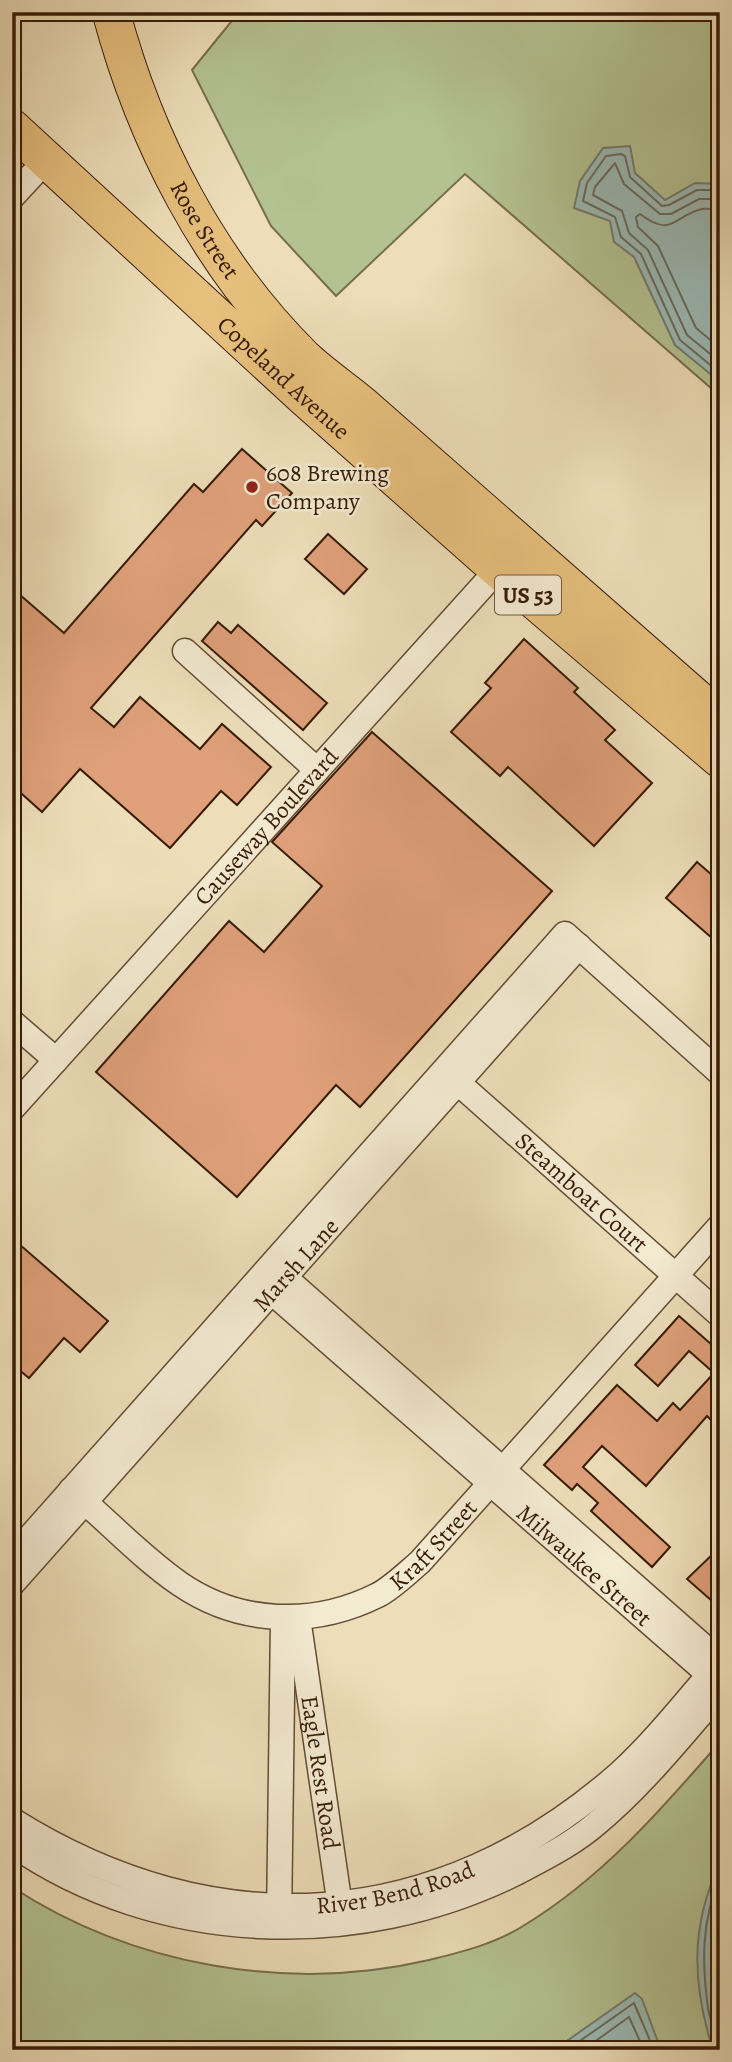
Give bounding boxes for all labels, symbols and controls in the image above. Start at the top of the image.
street label: Rose Street [162,175,247,286]
street label: Copeland Avenue [210,309,357,447]
place label: 608 Brewing Company [266,457,389,517]
marker: 608 Brewing Company [244,479,260,495]
road number: US 53 [495,576,561,614]
street label: Causeway Boulevard [187,741,346,912]
street label: Steamboat Court [509,1125,655,1260]
street label: Marsh Lane [245,1211,346,1318]
street label: Kraft Street [382,1493,484,1598]
street label: Milwaukee Street [510,1497,659,1633]
street label: Eagle Rest Road [293,1693,348,1852]
street label: River Bend Road [315,1853,479,1921]

